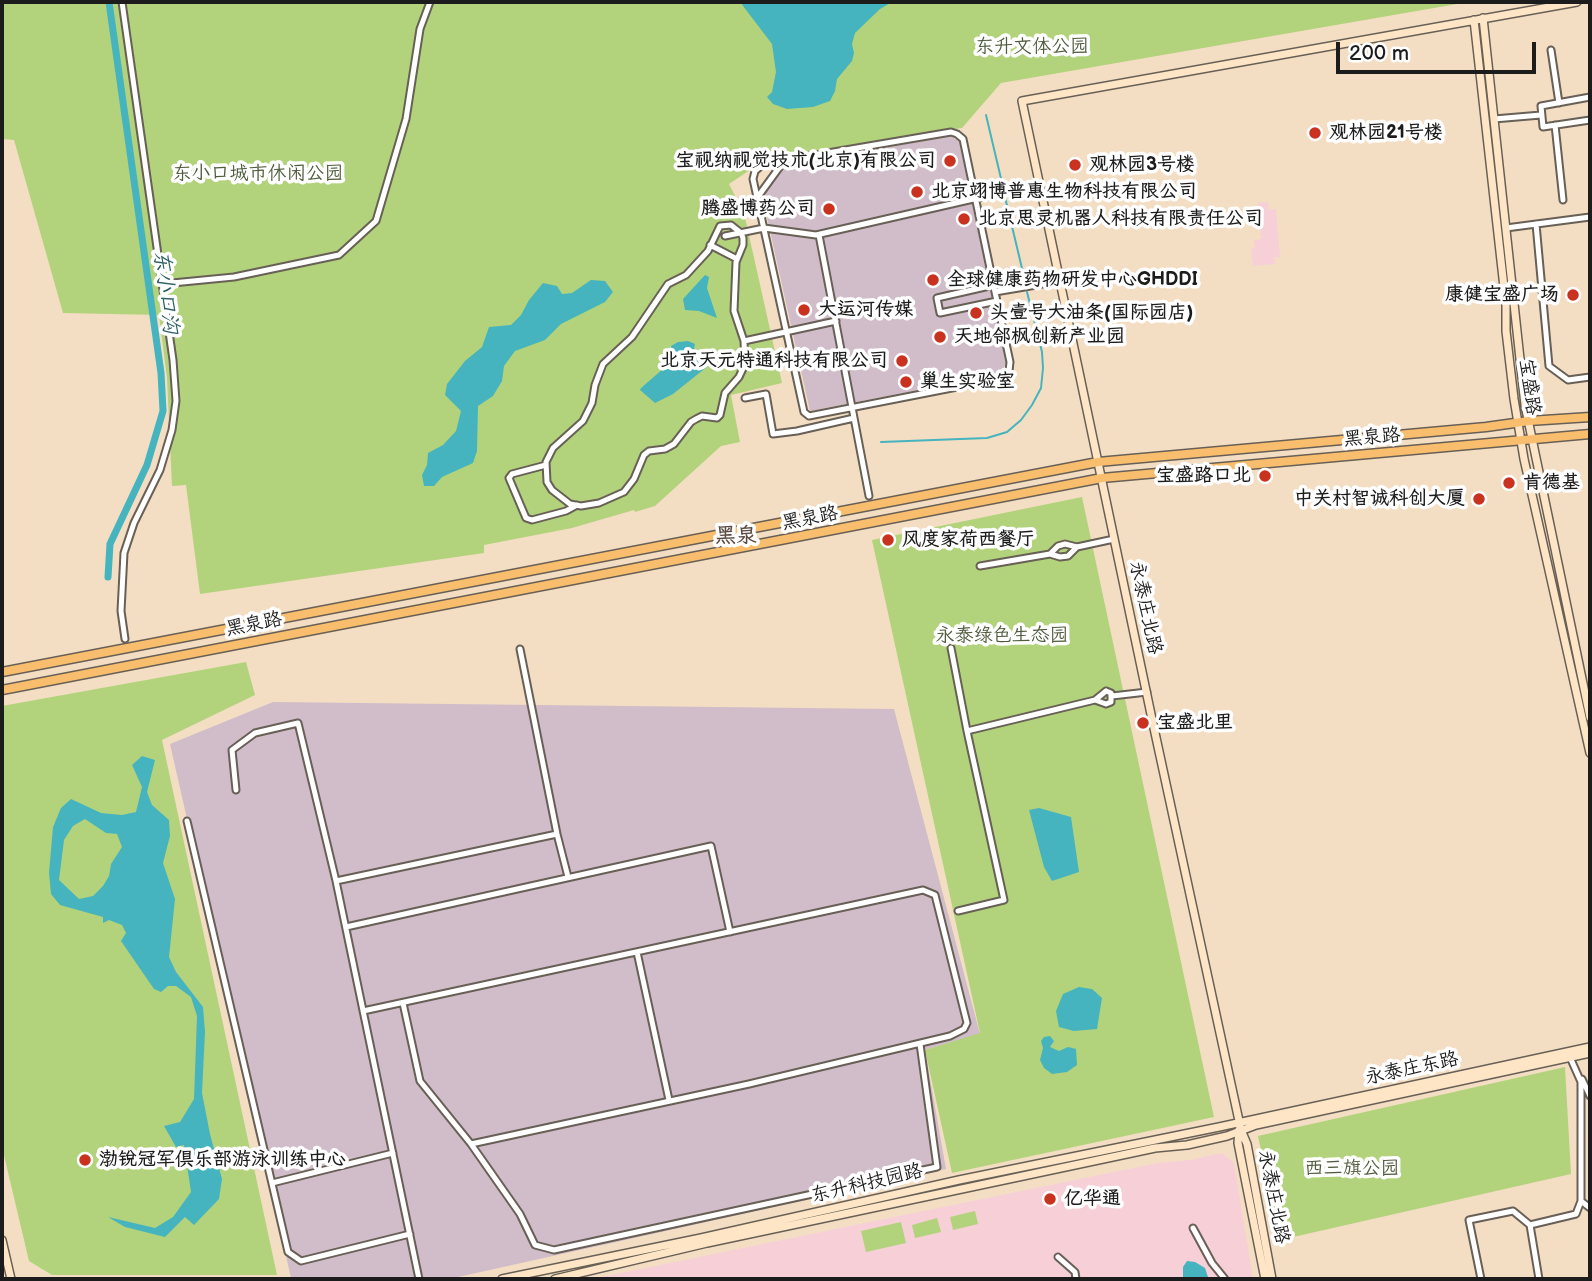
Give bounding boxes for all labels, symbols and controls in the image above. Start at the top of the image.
scale bar [1340,28,1540,72]
park label: 东升文体公园 [975,36,1089,58]
text: 200 m [1349,41,1409,66]
place label: 观林园21号楼 [1329,122,1443,144]
marker: 观林园21号楼 [1307,125,1323,141]
place label: 宝视纳视觉技术(北京)有限公司 [676,150,936,172]
marker: 宝视纳视觉技术(北京)有限公司 [942,153,958,169]
place label: 观林园3号楼 [1089,154,1195,176]
marker: 观林园3号楼 [1067,157,1083,173]
park label: 东小口城市休闲公园 [173,163,343,185]
place label: 北京翊博普惠生物科技有限公司 [931,181,1197,203]
marker: 北京翊博普惠生物科技有限公司 [909,184,925,200]
place label: 腾盛博药公司 [701,198,815,220]
marker: 腾盛博药公司 [821,201,837,217]
place label: 北京思灵机器人科技有限责任公司 [978,208,1263,230]
marker: 北京思灵机器人科技有限责任公司 [956,211,972,227]
water label: 东小口沟 [147,249,183,335]
place label: 全球健康药物研发中心GHDDI [947,269,1198,291]
marker: 全球健康药物研发中心GHDDI [925,272,941,288]
place label: 康健宝盛广场 [1445,284,1559,306]
marker: 康健宝盛广场 [1565,287,1581,303]
place label: 大运河传媒 [818,299,913,321]
marker: 大运河传媒 [796,302,812,318]
place label: 头壹号大油条(国际园店) [990,302,1193,324]
marker: 头壹号大油条(国际园店) [968,305,984,321]
place label: 天地邻枫创新产业园 [954,326,1125,348]
marker: 天地邻枫创新产业园 [932,329,948,345]
place label: 北京天元特通科技有限公司 [660,350,888,372]
marker: 北京天元特通科技有限公司 [894,353,910,369]
street label: 宝盛路 [1514,357,1544,417]
place label: 巢生实验室 [920,371,1015,393]
marker: 巢生实验室 [898,374,914,390]
street label: 黑泉路 [1343,424,1401,452]
place label: 宝盛路口北 [1156,465,1251,487]
marker: 宝盛路口北 [1257,468,1273,484]
place label: 肯德基 [1523,472,1580,494]
marker: 肯德基 [1501,475,1517,491]
place label: 中关村智诚科创大厦 [1294,488,1465,510]
marker: 中关村智诚科创大厦 [1471,491,1487,507]
street label: 黑泉路 [780,502,840,536]
district label: 黑泉 [715,524,757,550]
place label: 风度家荷西餐厅 [902,529,1035,551]
marker: 风度家荷西餐厅 [880,532,896,548]
street label: 永泰庄北路 [1124,559,1166,657]
street label: 黑泉路 [224,608,284,642]
park label: 永泰绿色生态园 [936,625,1068,647]
place label: 宝盛北里 [1157,712,1233,734]
marker: 宝盛北里 [1135,715,1151,731]
street label: 永泰庄东路 [1363,1048,1461,1090]
street label: 永泰庄北路 [1253,1148,1293,1246]
place label: 渤锐冠军俱乐部游泳训练中心 [99,1149,346,1171]
marker: 渤锐冠军俱乐部游泳训练中心 [77,1152,93,1168]
park label: 西三旗公园 [1305,1158,1399,1180]
street label: 东升科技园路 [809,1160,925,1208]
place label: 亿华通 [1064,1188,1121,1210]
marker: 亿华通 [1042,1191,1058,1207]

